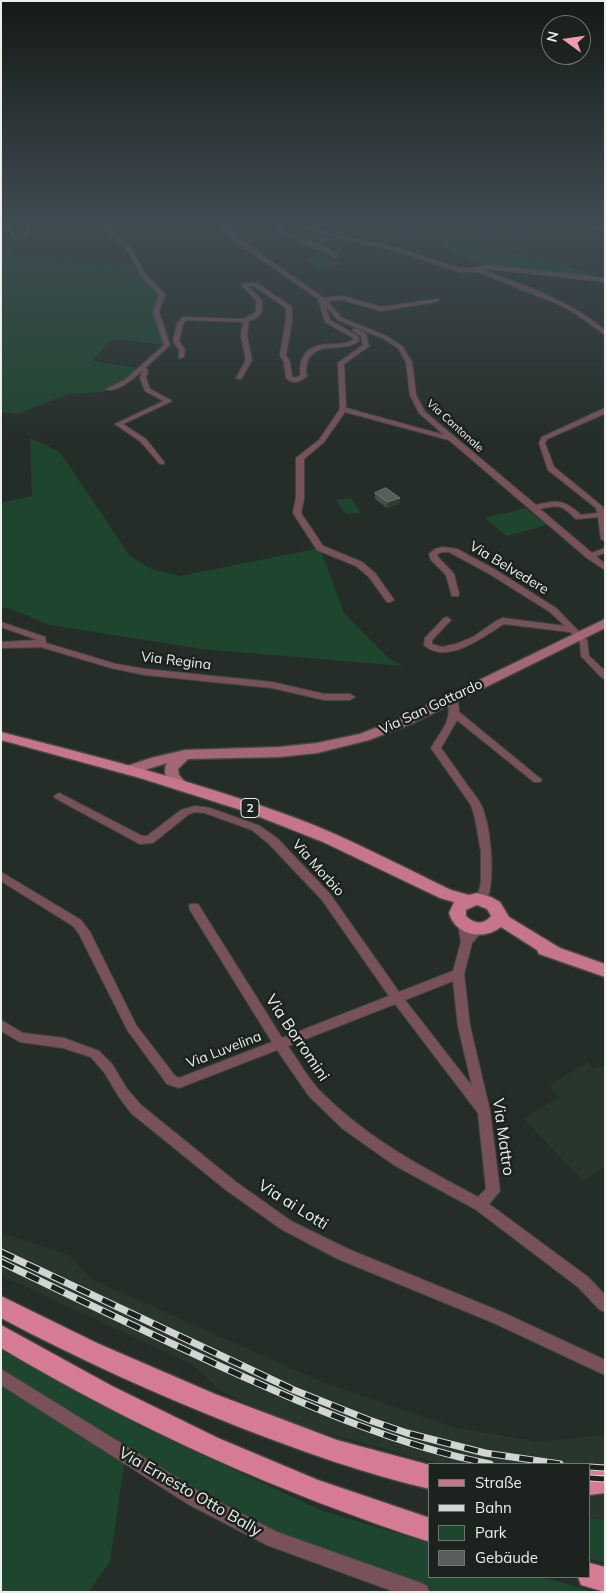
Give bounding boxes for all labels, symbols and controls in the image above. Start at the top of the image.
north arrow [541,15,591,65]
text: N [542,29,562,44]
street label: Via Cantonale [424,397,486,455]
street label: Via Belvedere [466,538,552,598]
street label: Via Regina [140,648,212,674]
street label: Via San Gottardo [377,676,485,738]
road number: 2 [241,798,259,818]
street label: Via Morbio [288,836,348,900]
street label: Via Borromini [261,991,333,1085]
street label: Via Luvelina [184,1028,264,1072]
street label: Via Mattro [488,1097,518,1177]
street label: Via ai Lotti [254,1176,332,1234]
street label: Via Ernesto Otto Bally [115,1443,265,1541]
legend [428,1463,591,1578]
text: Straße [475,1473,522,1492]
text: Bahn [475,1498,512,1517]
text: Park [475,1523,507,1542]
text: Gebäude [475,1548,538,1567]

